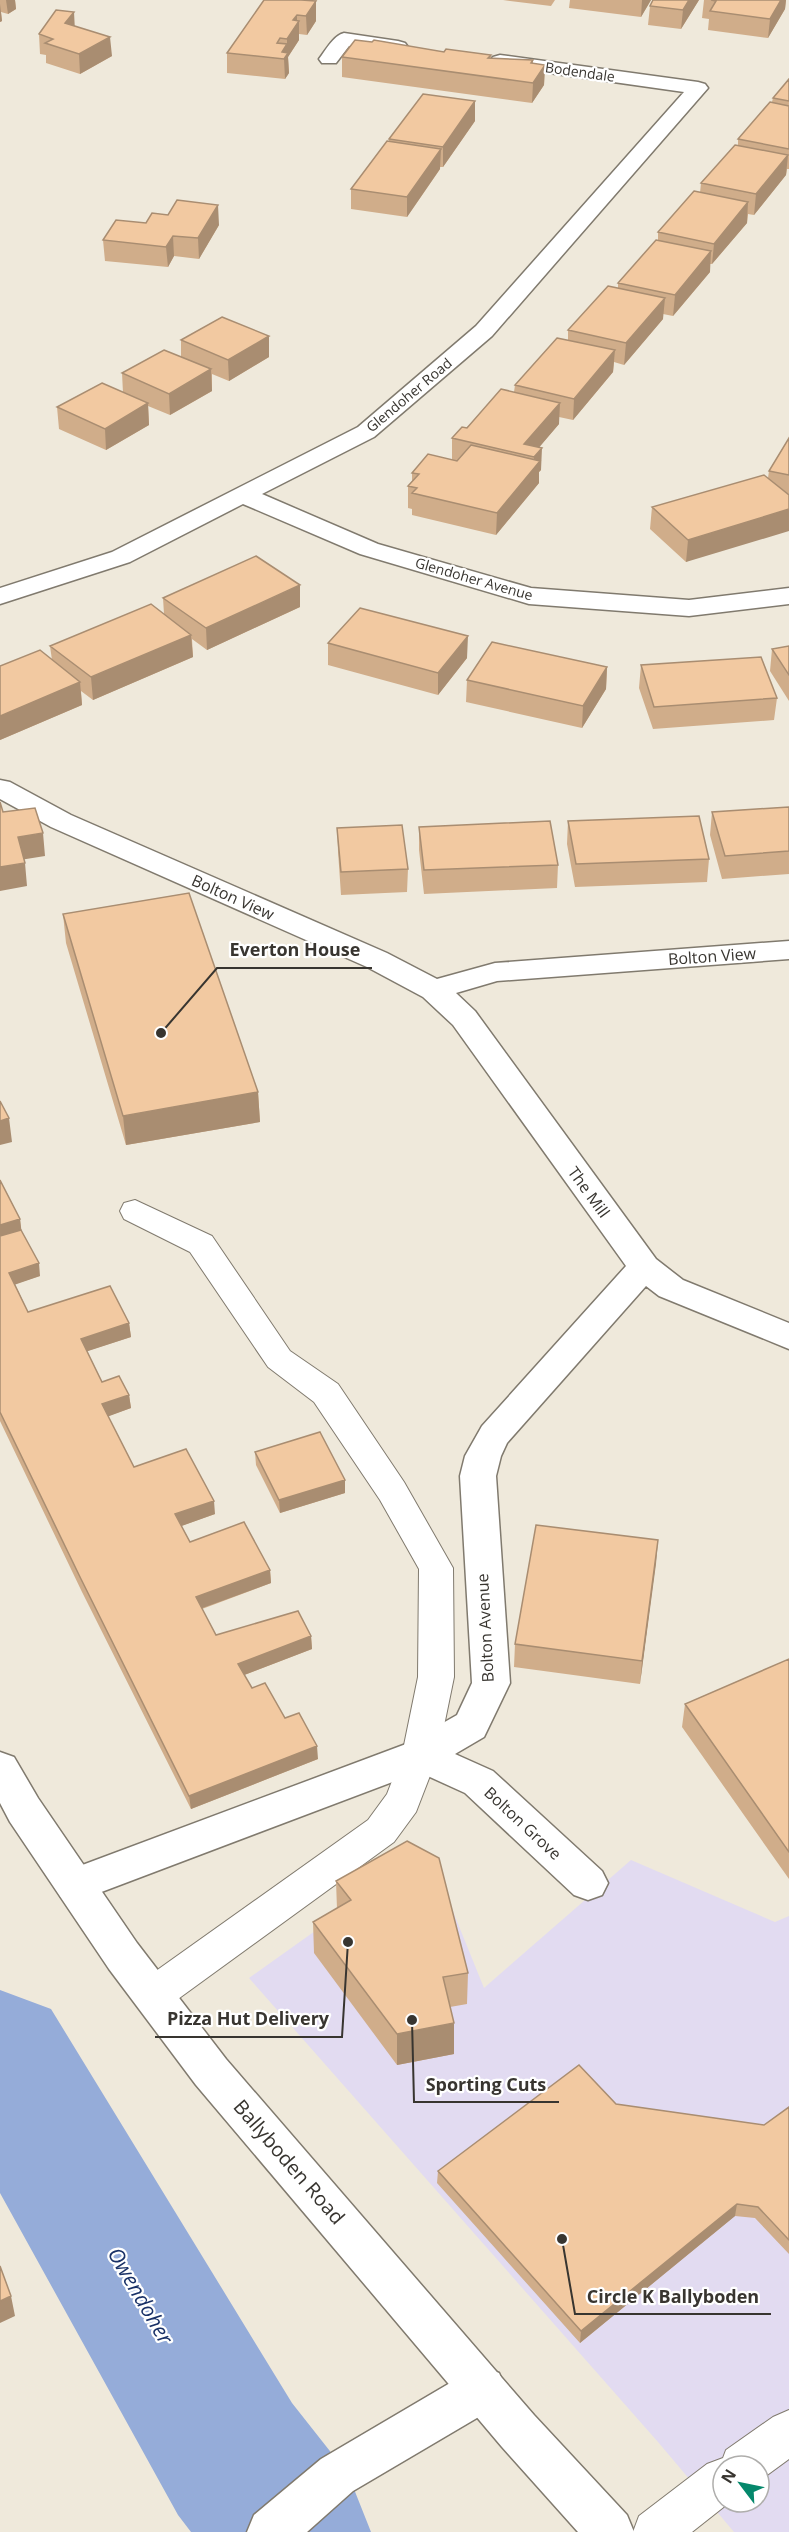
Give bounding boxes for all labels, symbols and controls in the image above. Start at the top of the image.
street label: Bodendale [544,57,616,86]
street label: Glendoher Road [362,353,456,436]
street label: Glendoher Avenue [413,553,535,604]
street label: Bolton View [188,869,278,925]
callout: Everton House [217,932,372,968]
text: Everton House [230,937,360,961]
street label: Bolton View [667,942,757,970]
street label: The Mill [563,1162,615,1222]
street label: Bolton Avenue [471,1573,499,1683]
street label: Bolton Grove [480,1782,566,1864]
callout: Pizza Hut Delivery [155,2001,342,2037]
text: Pizza Hut Delivery [167,2006,330,2030]
callout: Sporting Cuts [414,2066,559,2102]
text: Sporting Cuts [426,2072,546,2096]
street label: Ballyboden Road [228,2094,351,2230]
water label: Owendoher [102,2242,180,2350]
callout: Circle K Ballyboden [575,2278,771,2314]
text: Circle K Ballyboden [587,2284,759,2308]
north arrow [711,2454,771,2514]
text: N [716,2465,741,2487]

